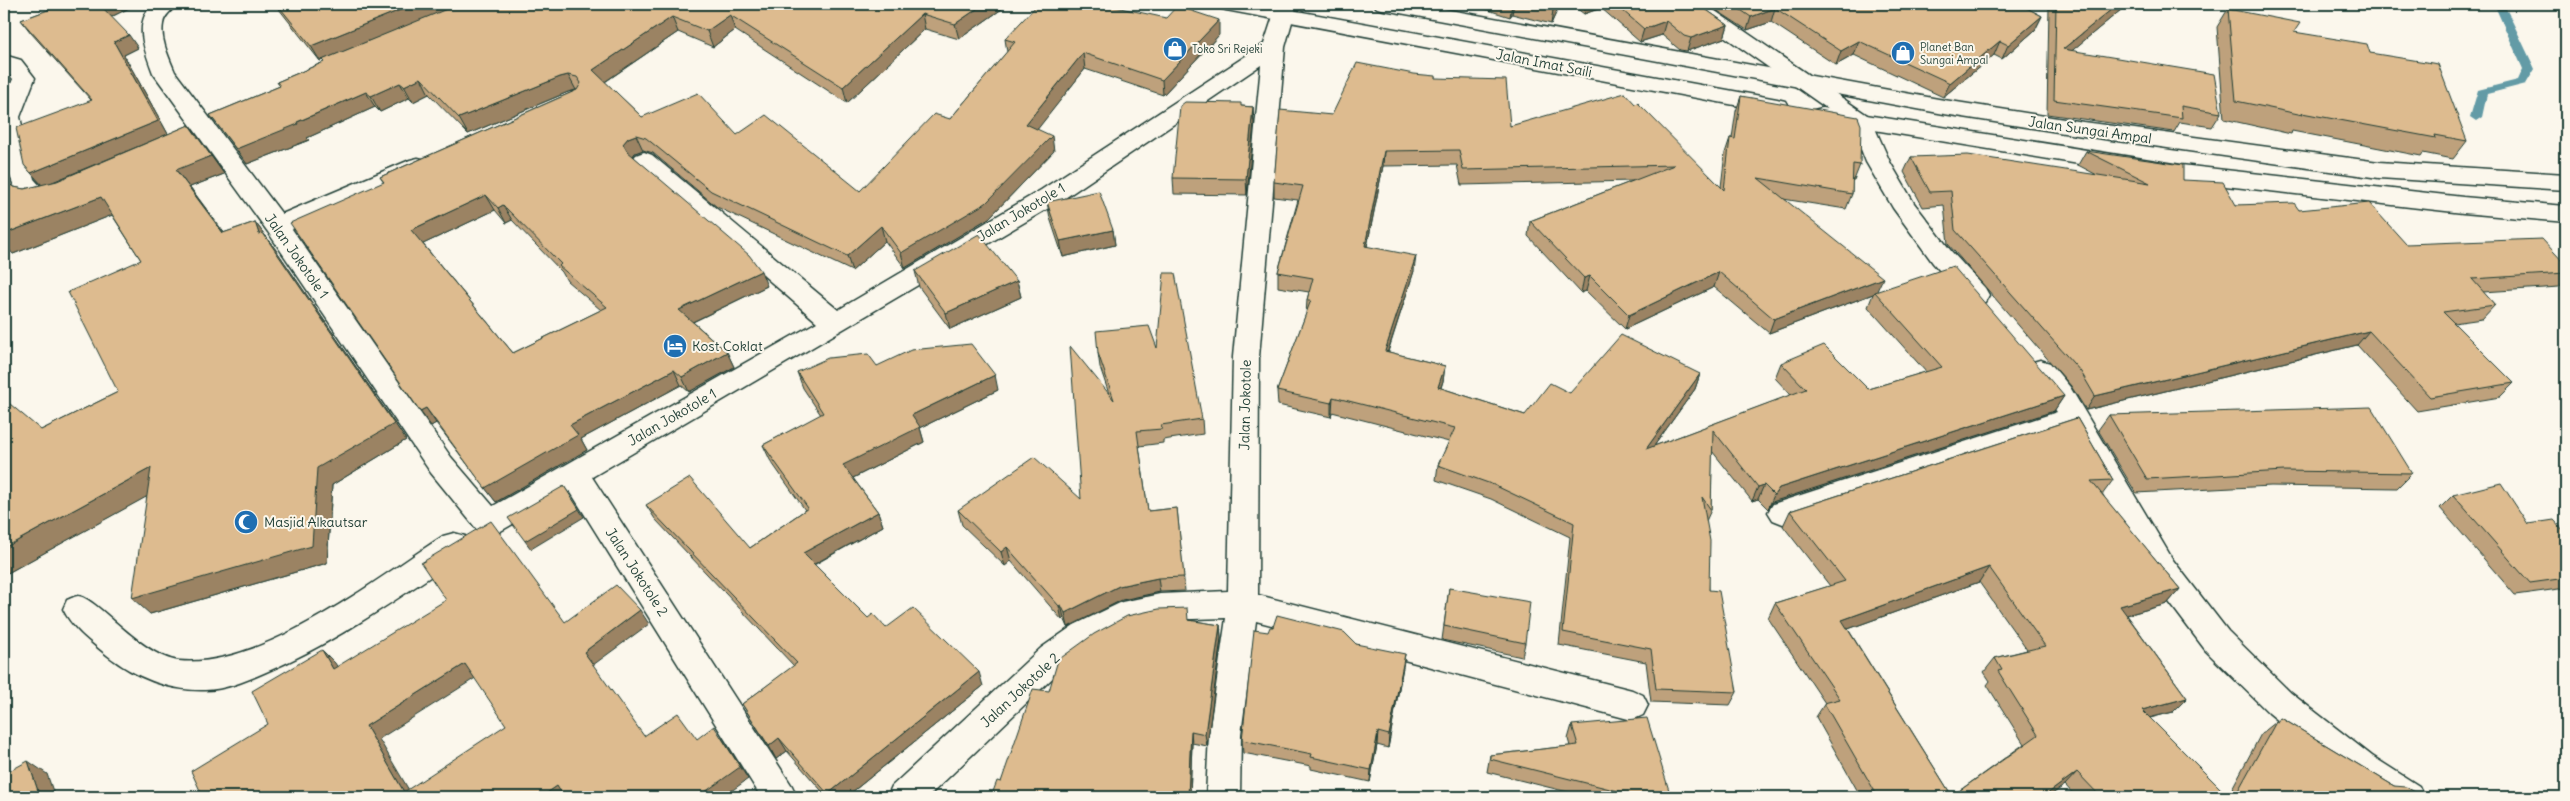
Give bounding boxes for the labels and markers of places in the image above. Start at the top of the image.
shop icon: Toko Sri Rejeki [1162,36,1188,62]
shop icon: Planet Ban Sungai Ampal [1890,40,1916,66]
place label: Planet Ban Sungai Ampal [1920,40,1988,67]
place label: Toko Sri Rejeki [1192,42,1262,56]
hotel icon: Kost Coklat [662,333,688,359]
place label: Kost Coklat [692,337,763,355]
mosque icon: Masjid Alkautsar [233,509,259,535]
place label: Masjid Alkautsar [264,513,368,531]

